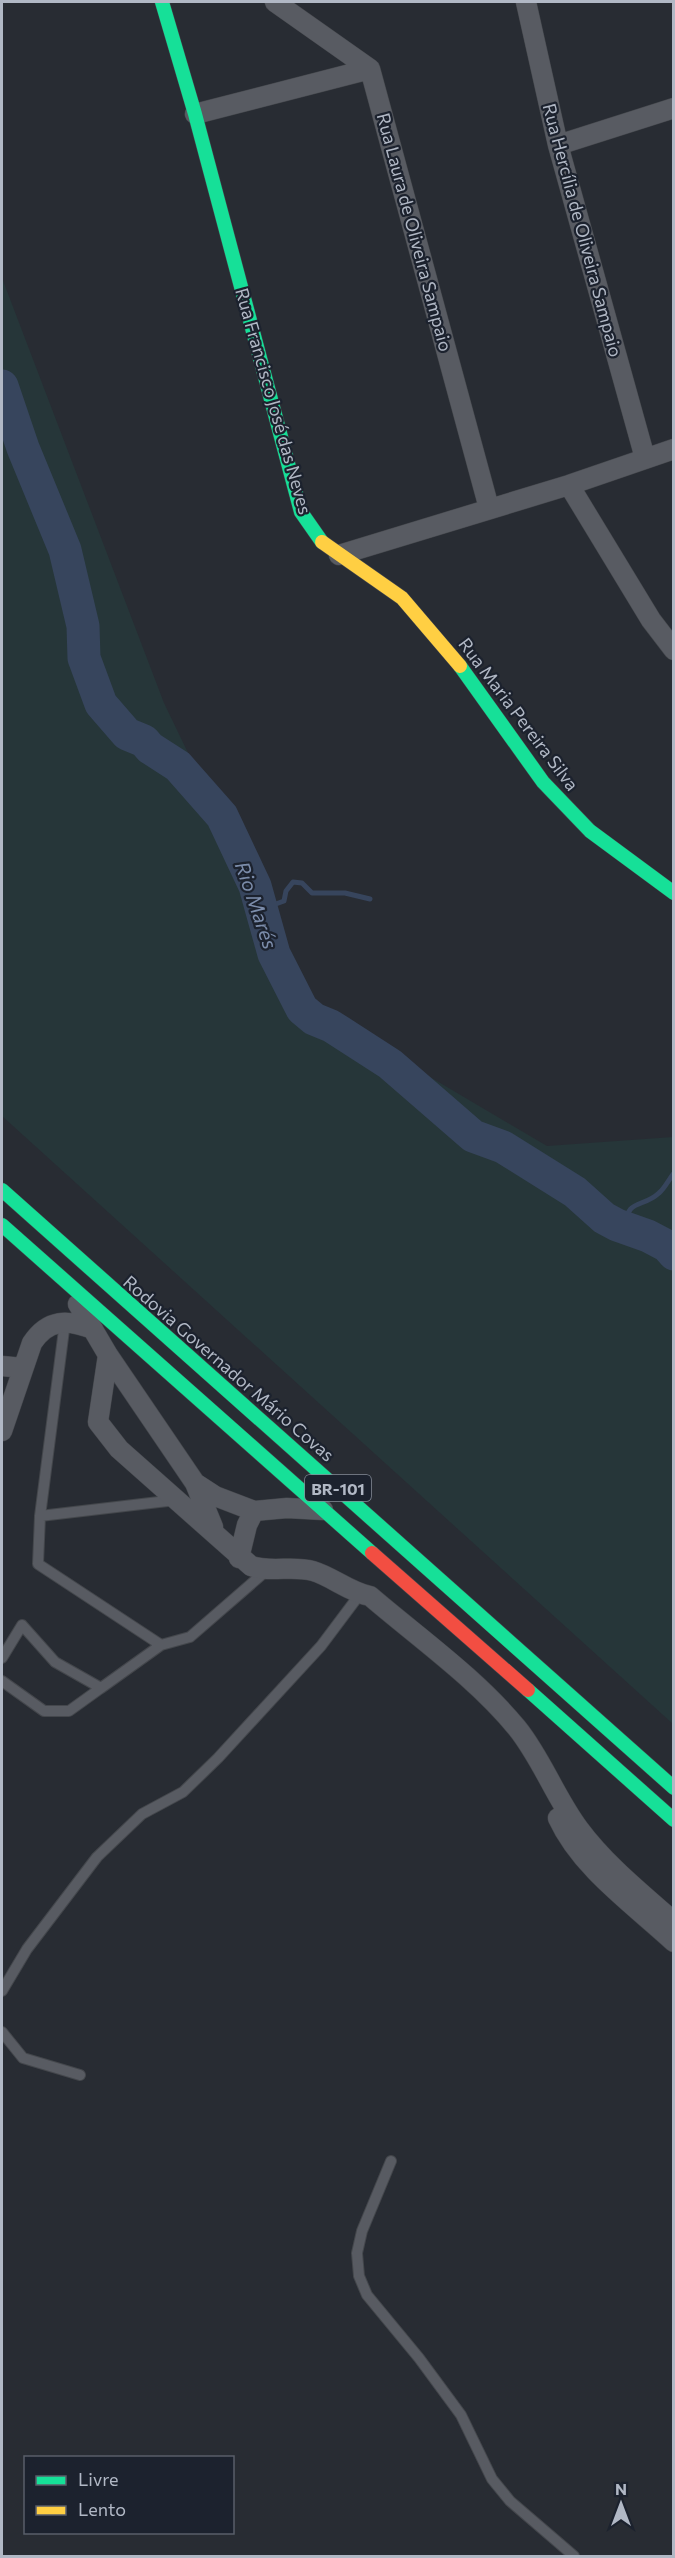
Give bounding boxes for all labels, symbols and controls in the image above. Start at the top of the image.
street label: Rua Hercília de Oliveira Sampaio [539,101,627,359]
street label: Rua Laura de Oliveira Sampaio [373,110,457,354]
street label: Rua Francisco José das Neves [231,285,317,517]
street label: Rua Maria Pereira Silva [454,633,584,795]
water label: Rio Marés [231,858,283,952]
street label: Rodovia Governador Mário Covas [119,1270,339,1466]
road number: BR-101 [305,1475,371,1501]
legend [24,2456,234,2534]
text: Livre [78,2468,119,2490]
north arrow [591,2474,651,2534]
text: N [615,2479,627,2498]
text: Lento [78,2498,126,2520]

